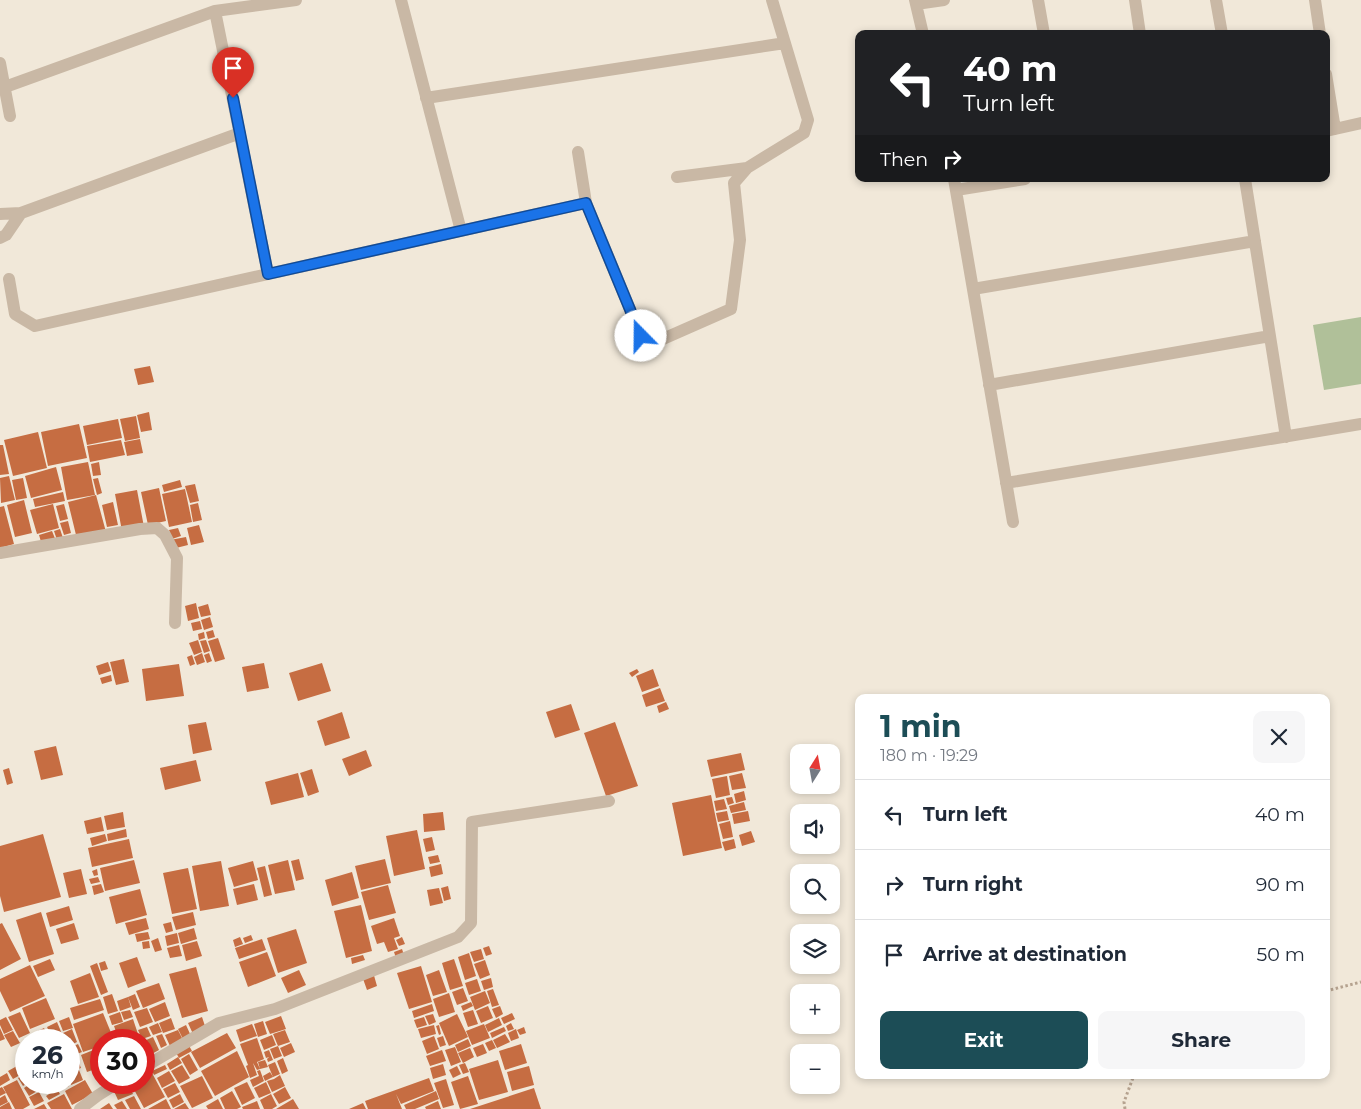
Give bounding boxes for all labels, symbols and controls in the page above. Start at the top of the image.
pin [212,47,254,98]
text: 40 m [963,47,1058,90]
icon: left [880,50,945,115]
icon: arrive [219,54,247,82]
text: Turn left [963,90,1055,117]
icon: right [938,145,966,173]
text: Then [880,148,928,171]
position arrow [614,309,666,361]
text: 1 min [880,708,961,745]
button: close [1253,711,1305,763]
north arrow [790,744,840,794]
map controls [790,744,840,1094]
text: 180 m · 19:29 [880,746,978,765]
icon: left [880,801,908,829]
text: Turn left [923,803,1008,826]
text: 40 m [1255,803,1305,826]
button: sound [790,804,840,854]
button: search [790,864,840,914]
icon: right [880,871,908,899]
text: Turn right [923,873,1023,896]
text: 90 m [1256,873,1305,896]
button: layers [790,924,840,974]
icon: arrive [880,941,908,969]
text: Arrive at destination [923,943,1127,966]
text: 50 m [1257,943,1305,966]
button: + [790,984,840,1034]
button: Exit [880,1011,1088,1069]
button: Share [1098,1011,1305,1069]
speed limit sign: 30 [90,1029,155,1094]
text: 26 [32,1040,63,1070]
button: − [790,1044,840,1094]
text: km/h [31,1066,64,1081]

